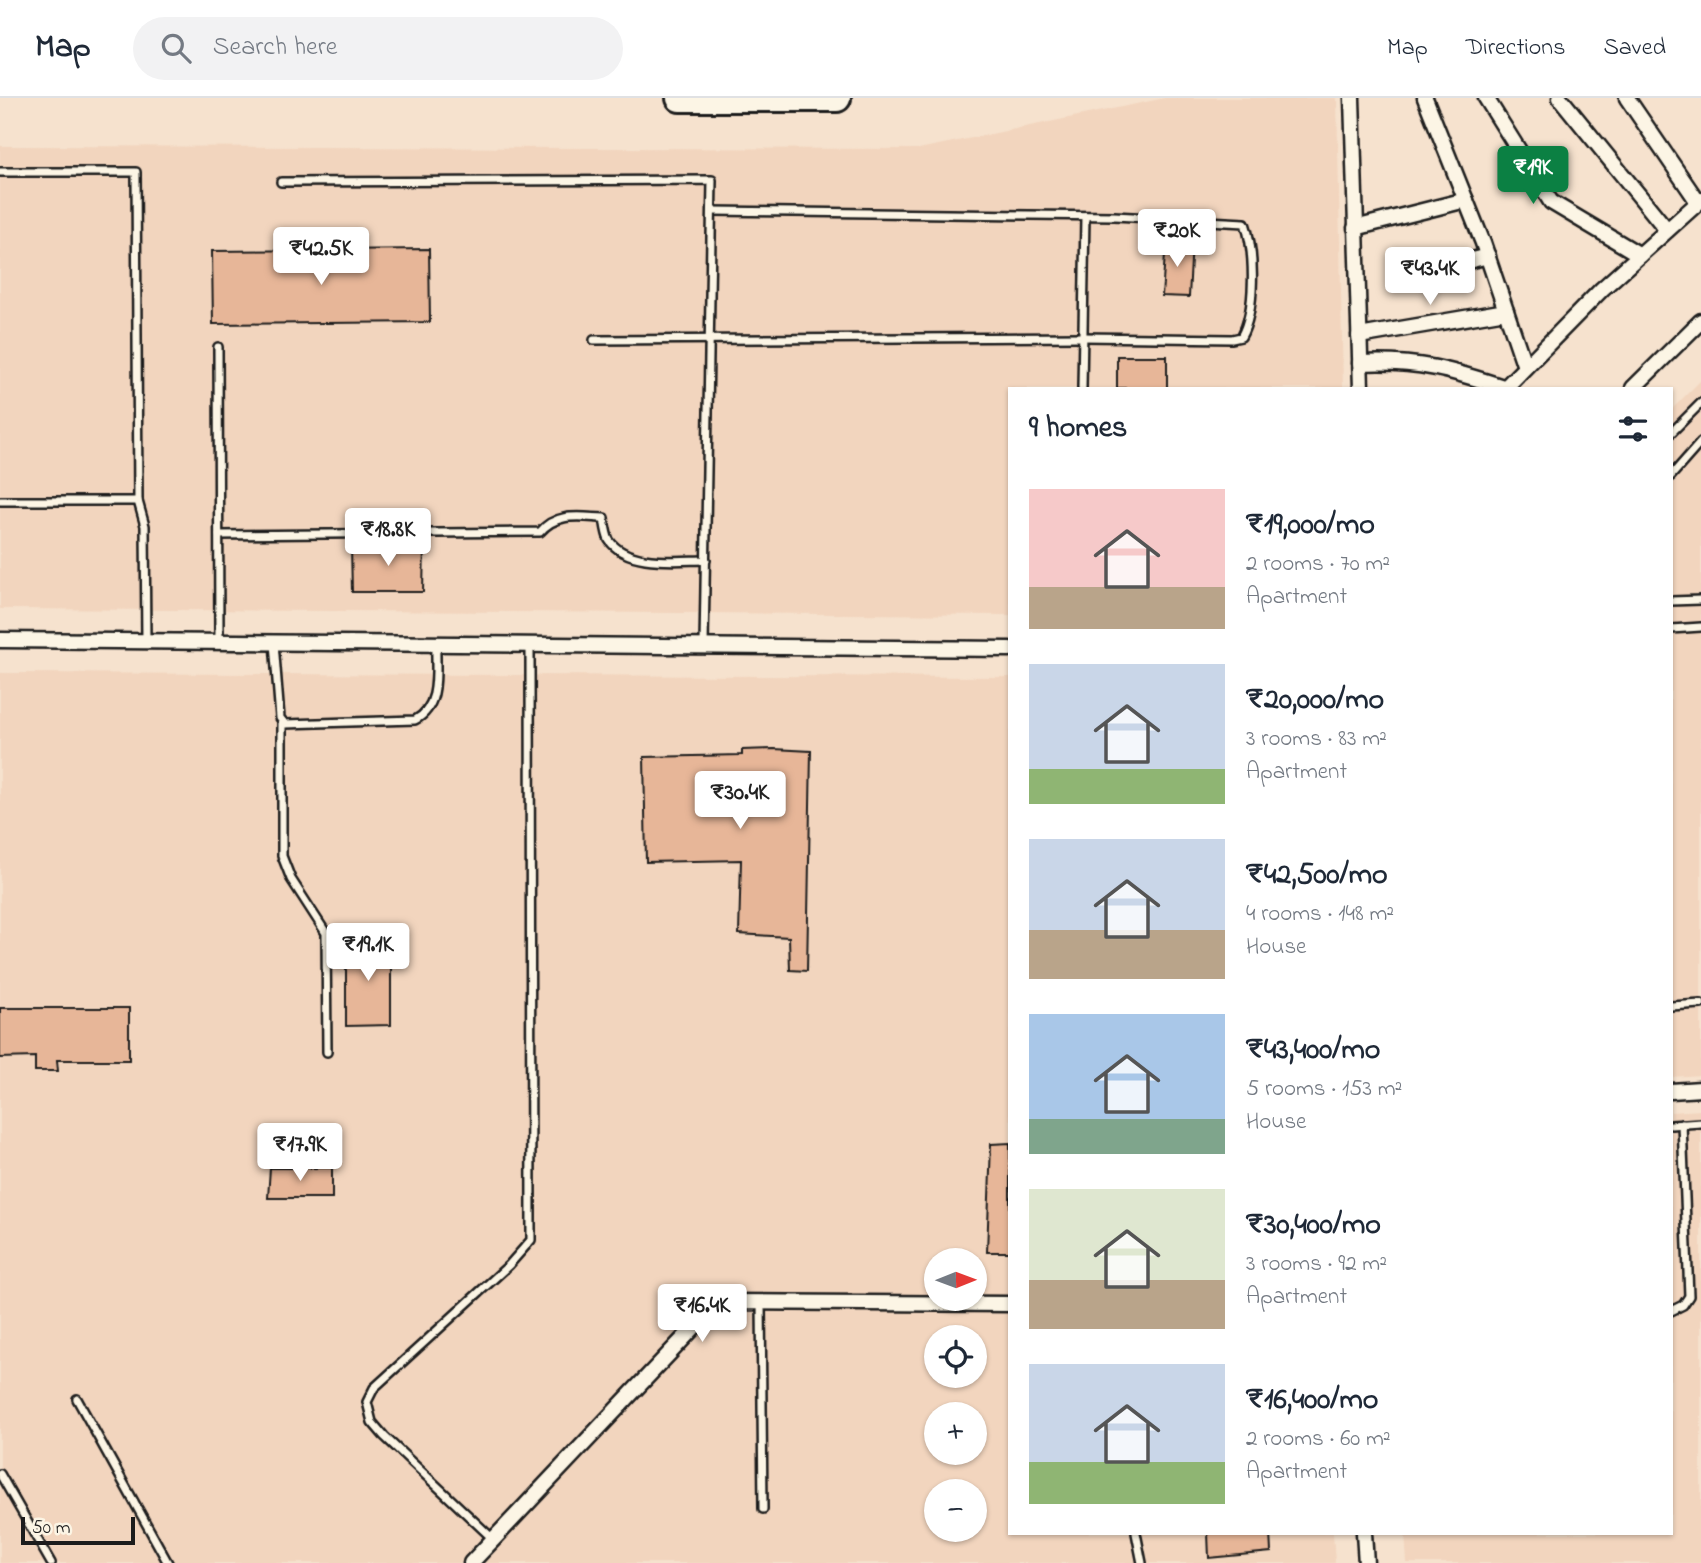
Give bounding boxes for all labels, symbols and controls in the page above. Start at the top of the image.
search box [133,17,623,80]
text: Map [35,24,91,72]
icon: search [157,29,195,67]
text: Search here [213,29,337,67]
text: Map [1387,31,1428,66]
text: Directions [1466,31,1565,66]
text: Saved [1603,31,1666,66]
pin: ₹19K [1492,146,1574,206]
text: ₹19K [1513,152,1553,185]
pin: ₹20K [1136,209,1218,269]
text: ₹20K [1154,215,1200,248]
pin: ₹42.5K [264,228,378,287]
text: ₹42.5K [289,233,353,266]
pin: ₹43.4K [1373,248,1487,307]
text: ₹43.4K [1401,253,1459,286]
text: 9 homes [1029,407,1127,451]
icon: filters [1614,410,1652,448]
text: ₹19,000/mo [1246,504,1375,548]
pin: ₹18.8K [331,508,445,568]
text: ₹18.8K [361,514,415,547]
icon: home [1085,517,1169,601]
text: 2 rooms · 70 m² [1246,548,1390,581]
text: Apartment [1246,581,1347,614]
text: ₹20,000/mo [1246,679,1384,723]
icon: home [1085,692,1169,776]
text: 3 rooms · 83 m² [1246,723,1387,756]
text: Apartment [1246,756,1347,789]
pin: ₹30.4K [683,772,797,831]
text: ₹30.4K [711,777,769,810]
text: ₹42,500/mo [1246,854,1388,898]
icon: home [1085,867,1169,951]
text: 4 rooms · 148 m² [1246,898,1394,931]
pin: ₹19.1K [311,924,425,983]
text: ₹19.1K [342,929,394,962]
text: House [1246,931,1306,964]
text: ₹43,400/mo [1246,1029,1380,1073]
icon: home [1085,1042,1169,1126]
text: 5 rooms · 153 m² [1246,1073,1402,1106]
text: House [1246,1106,1306,1139]
pin: ₹17.9K [243,1124,357,1183]
text: ₹17.9K [273,1129,327,1162]
text: ₹30,400/mo [1246,1204,1381,1248]
icon: home [1085,1217,1169,1301]
north arrow [924,1248,987,1311]
map controls [924,1248,987,1542]
text: 3 rooms · 92 m² [1246,1248,1387,1281]
text: Apartment [1246,1281,1347,1314]
pin: ₹16.4K [645,1284,759,1344]
text: ₹16.4K [674,1290,730,1323]
button: locate [924,1325,987,1388]
text: ₹16,400/mo [1246,1379,1378,1423]
icon: home [1085,1392,1169,1476]
button: + [924,1402,987,1465]
text: 2 rooms · 60 m² [1246,1423,1391,1456]
text: Apartment [1246,1456,1347,1489]
button: − [924,1479,987,1542]
scale bar [21,1514,135,1546]
text: 50 m [32,1515,71,1542]

